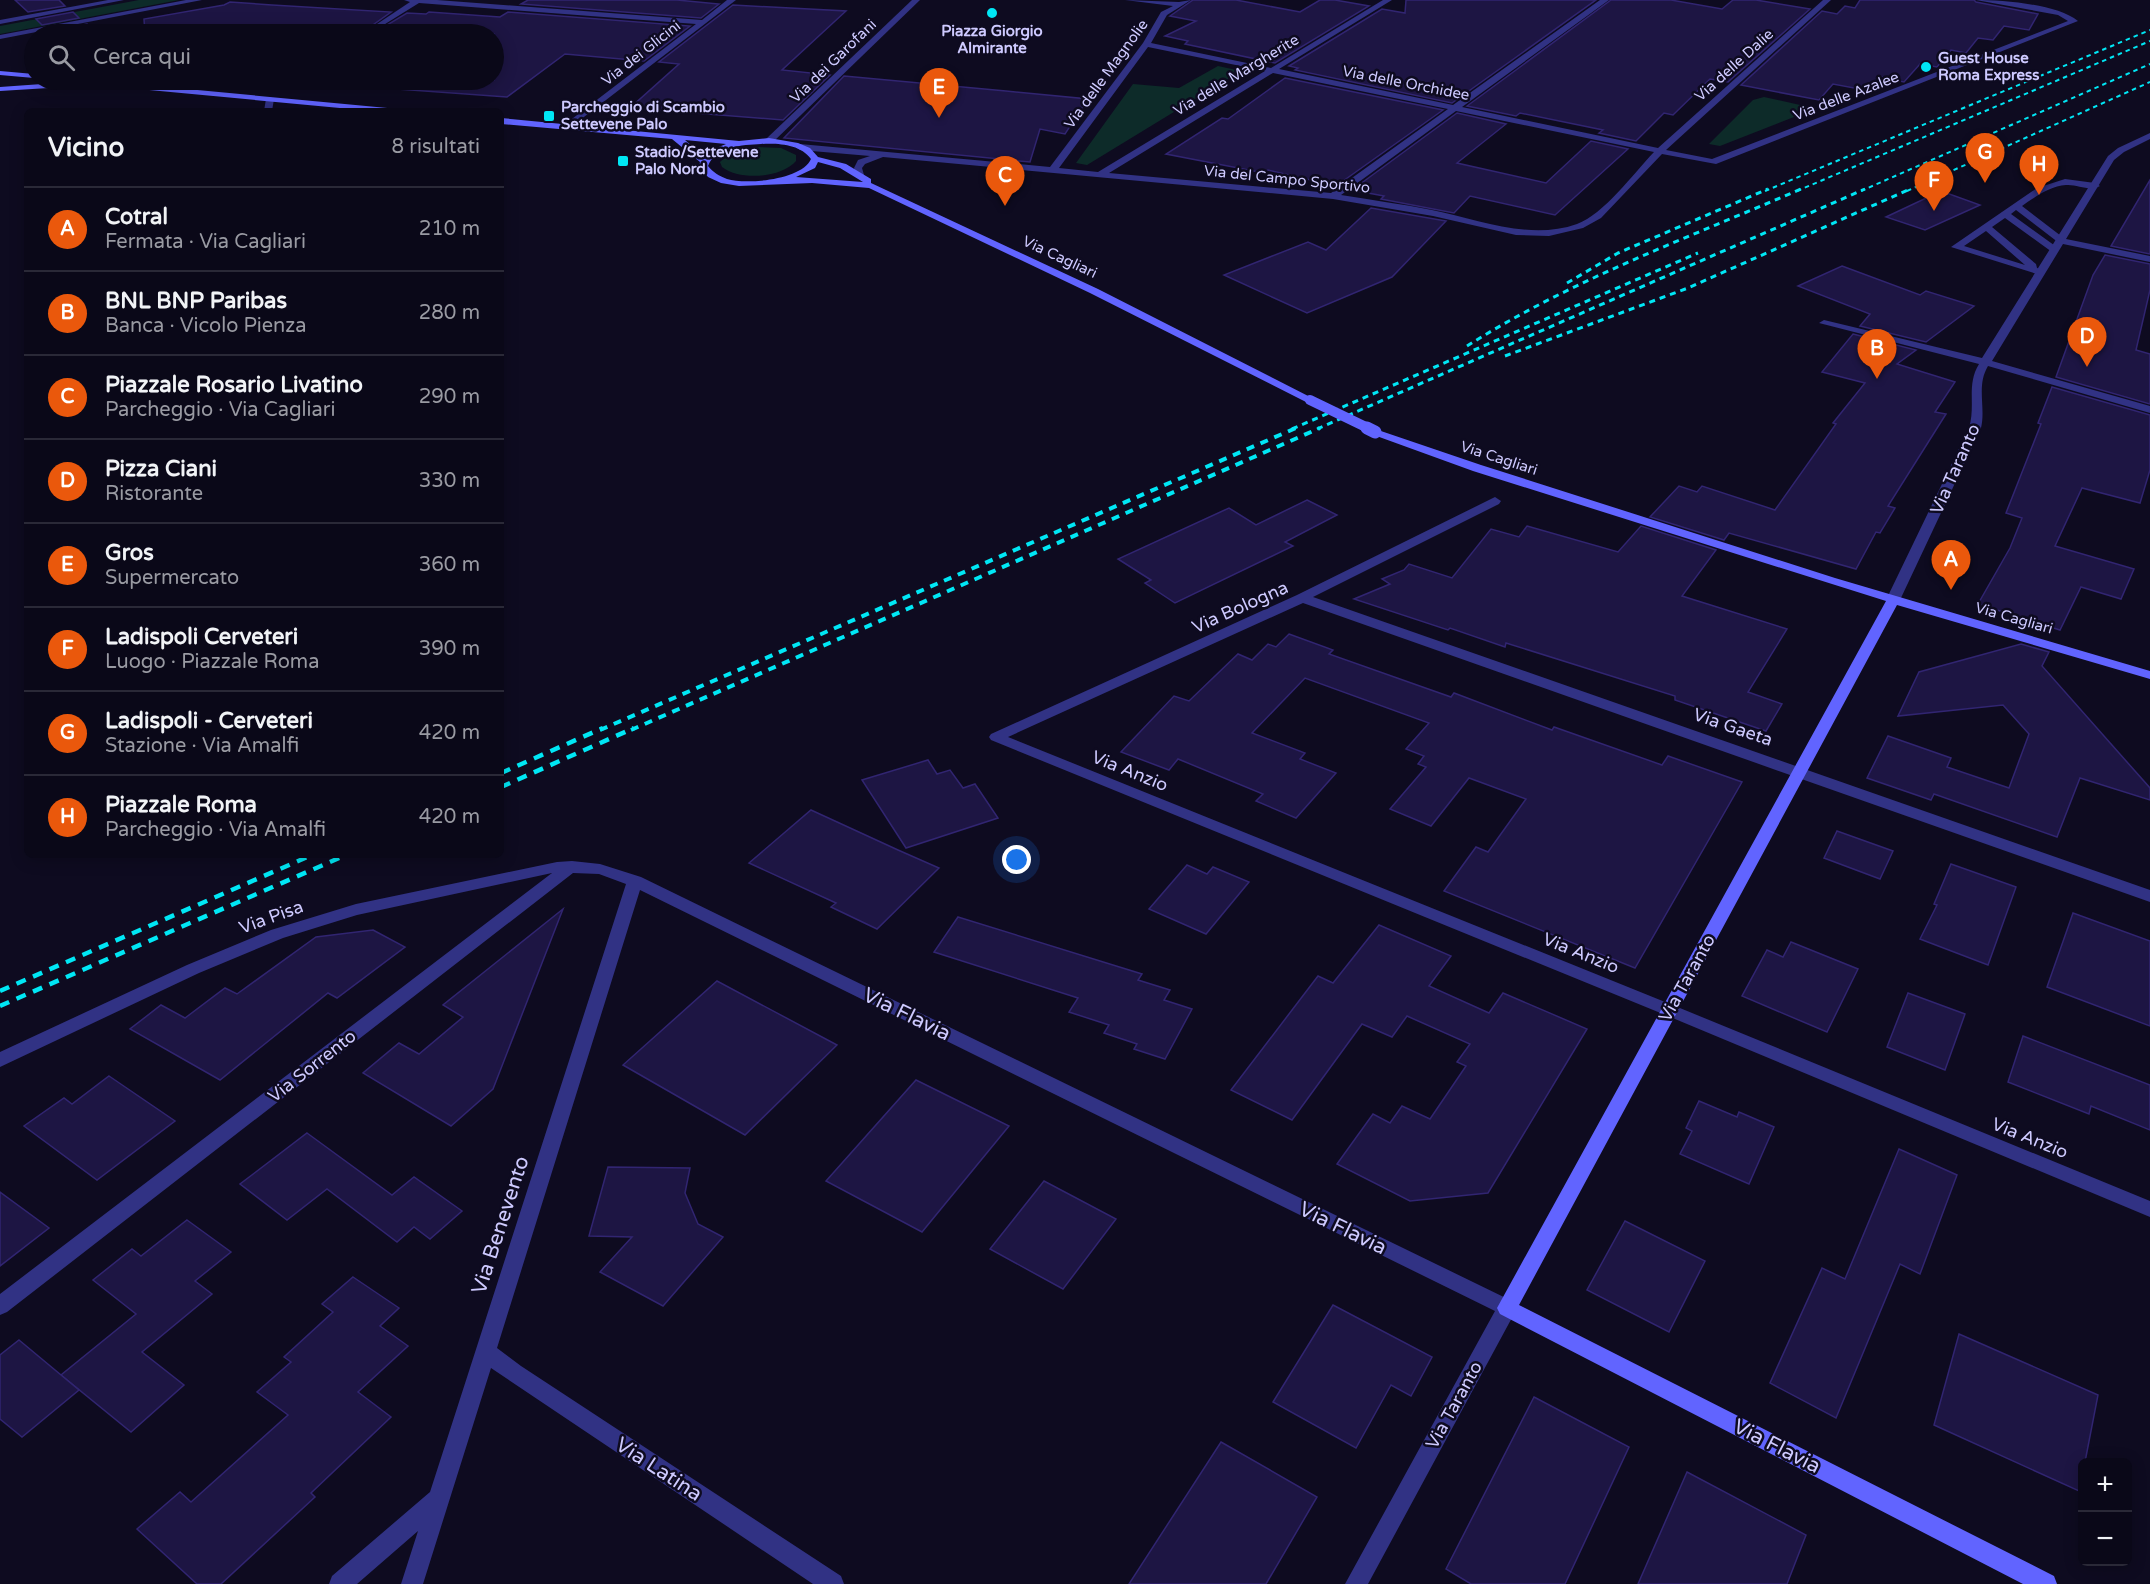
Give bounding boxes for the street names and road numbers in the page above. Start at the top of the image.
street label: Via dei Garofani [786,15,880,107]
street label: Via delle Magnolie [1060,16,1152,132]
street label: Via dei Glicini [598,17,684,89]
street label: Via delle Dalie [1691,25,1777,105]
street label: Via delle Margherite [1170,30,1302,120]
street label: Via delle Orchidee [1341,62,1471,104]
street label: Via delle Azalee [1791,68,1901,124]
street label: Via del Campo Sportivo [1203,161,1371,197]
street label: Via Cagliari [1020,232,1100,282]
street label: Via Taranto [1925,420,1985,518]
street label: Via Cagliari [1458,437,1540,479]
street label: Via Bologna [1189,576,1291,638]
street label: Via Cagliari [1973,598,2055,638]
street label: Via Gaeta [1690,703,1776,751]
street label: Via Anzio [1089,746,1171,796]
street label: Via Pisa [236,895,306,939]
street label: Via Anzio [1540,928,1622,978]
street label: Via Taranto [1654,930,1720,1026]
street label: Via Flavia [859,983,955,1046]
street label: Via Sorrento [264,1025,360,1107]
street label: Via Anzio [1989,1113,2071,1163]
street label: Via Benevento [466,1153,535,1297]
street label: Via Flavia [1295,1197,1391,1260]
street label: Via Taranto [1421,1357,1487,1453]
street label: Via Flavia [1729,1414,1825,1479]
street label: Via Latina [611,1432,707,1507]

